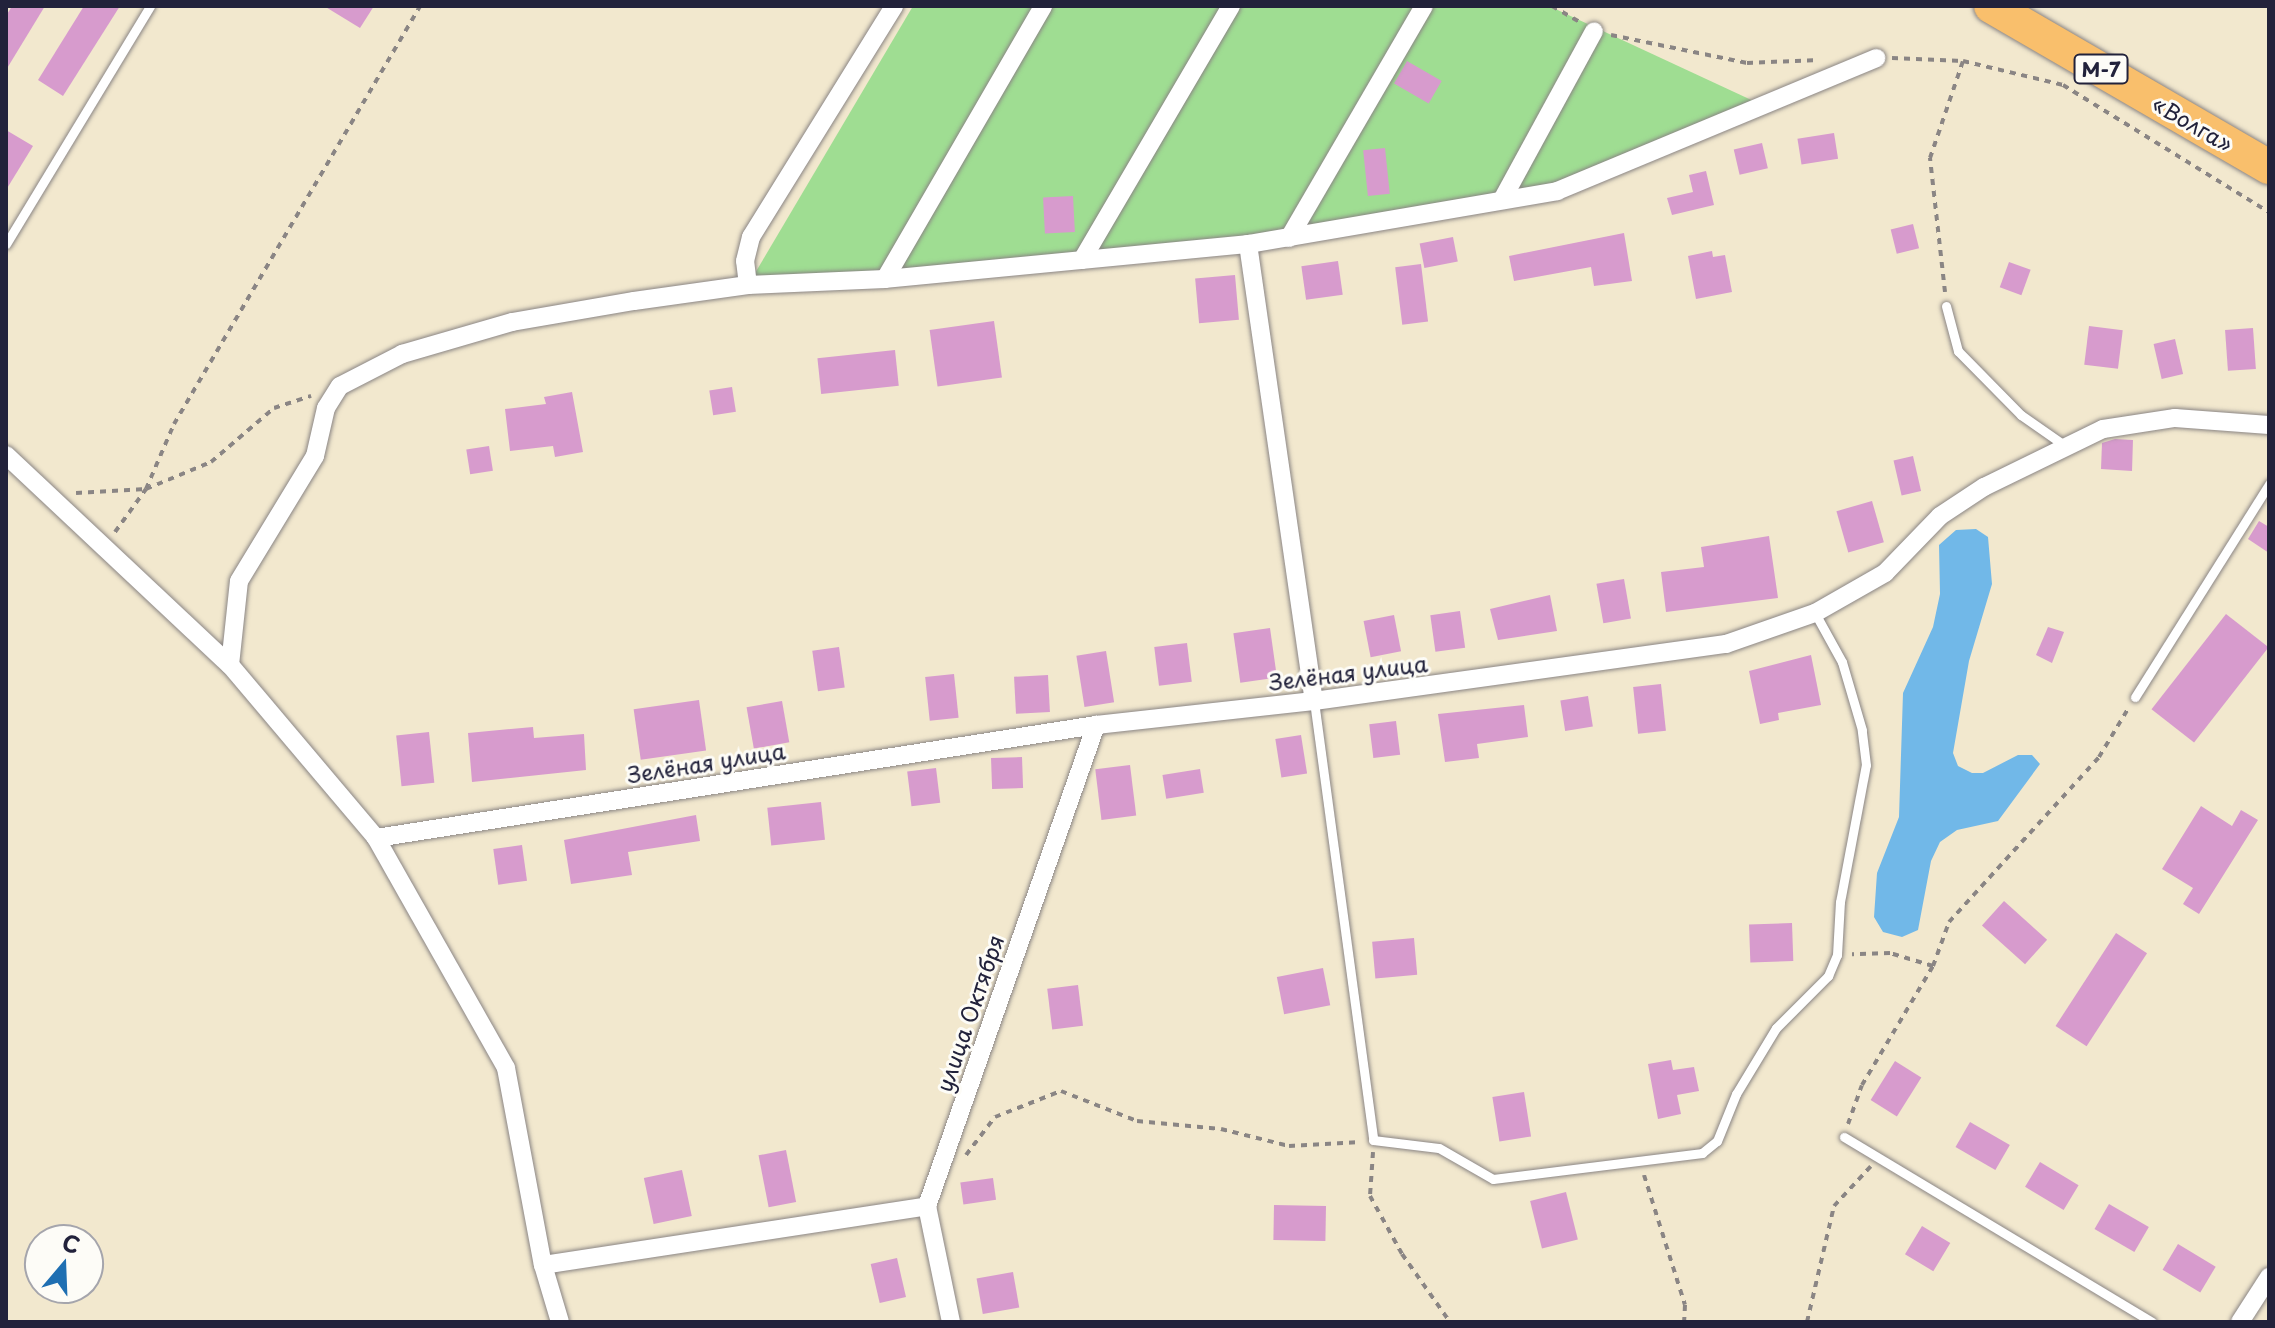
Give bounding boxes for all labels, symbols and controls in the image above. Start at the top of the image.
road number: М-7 [2073,53,2129,85]
street label: «Волга» [2148,89,2238,157]
street label: Зелёная улица [1266,649,1430,695]
street label: Зелёная улица [624,736,788,788]
street label: улица Октября [930,931,1008,1095]
north arrow [24,1224,104,1304]
text: С [58,1224,85,1261]

